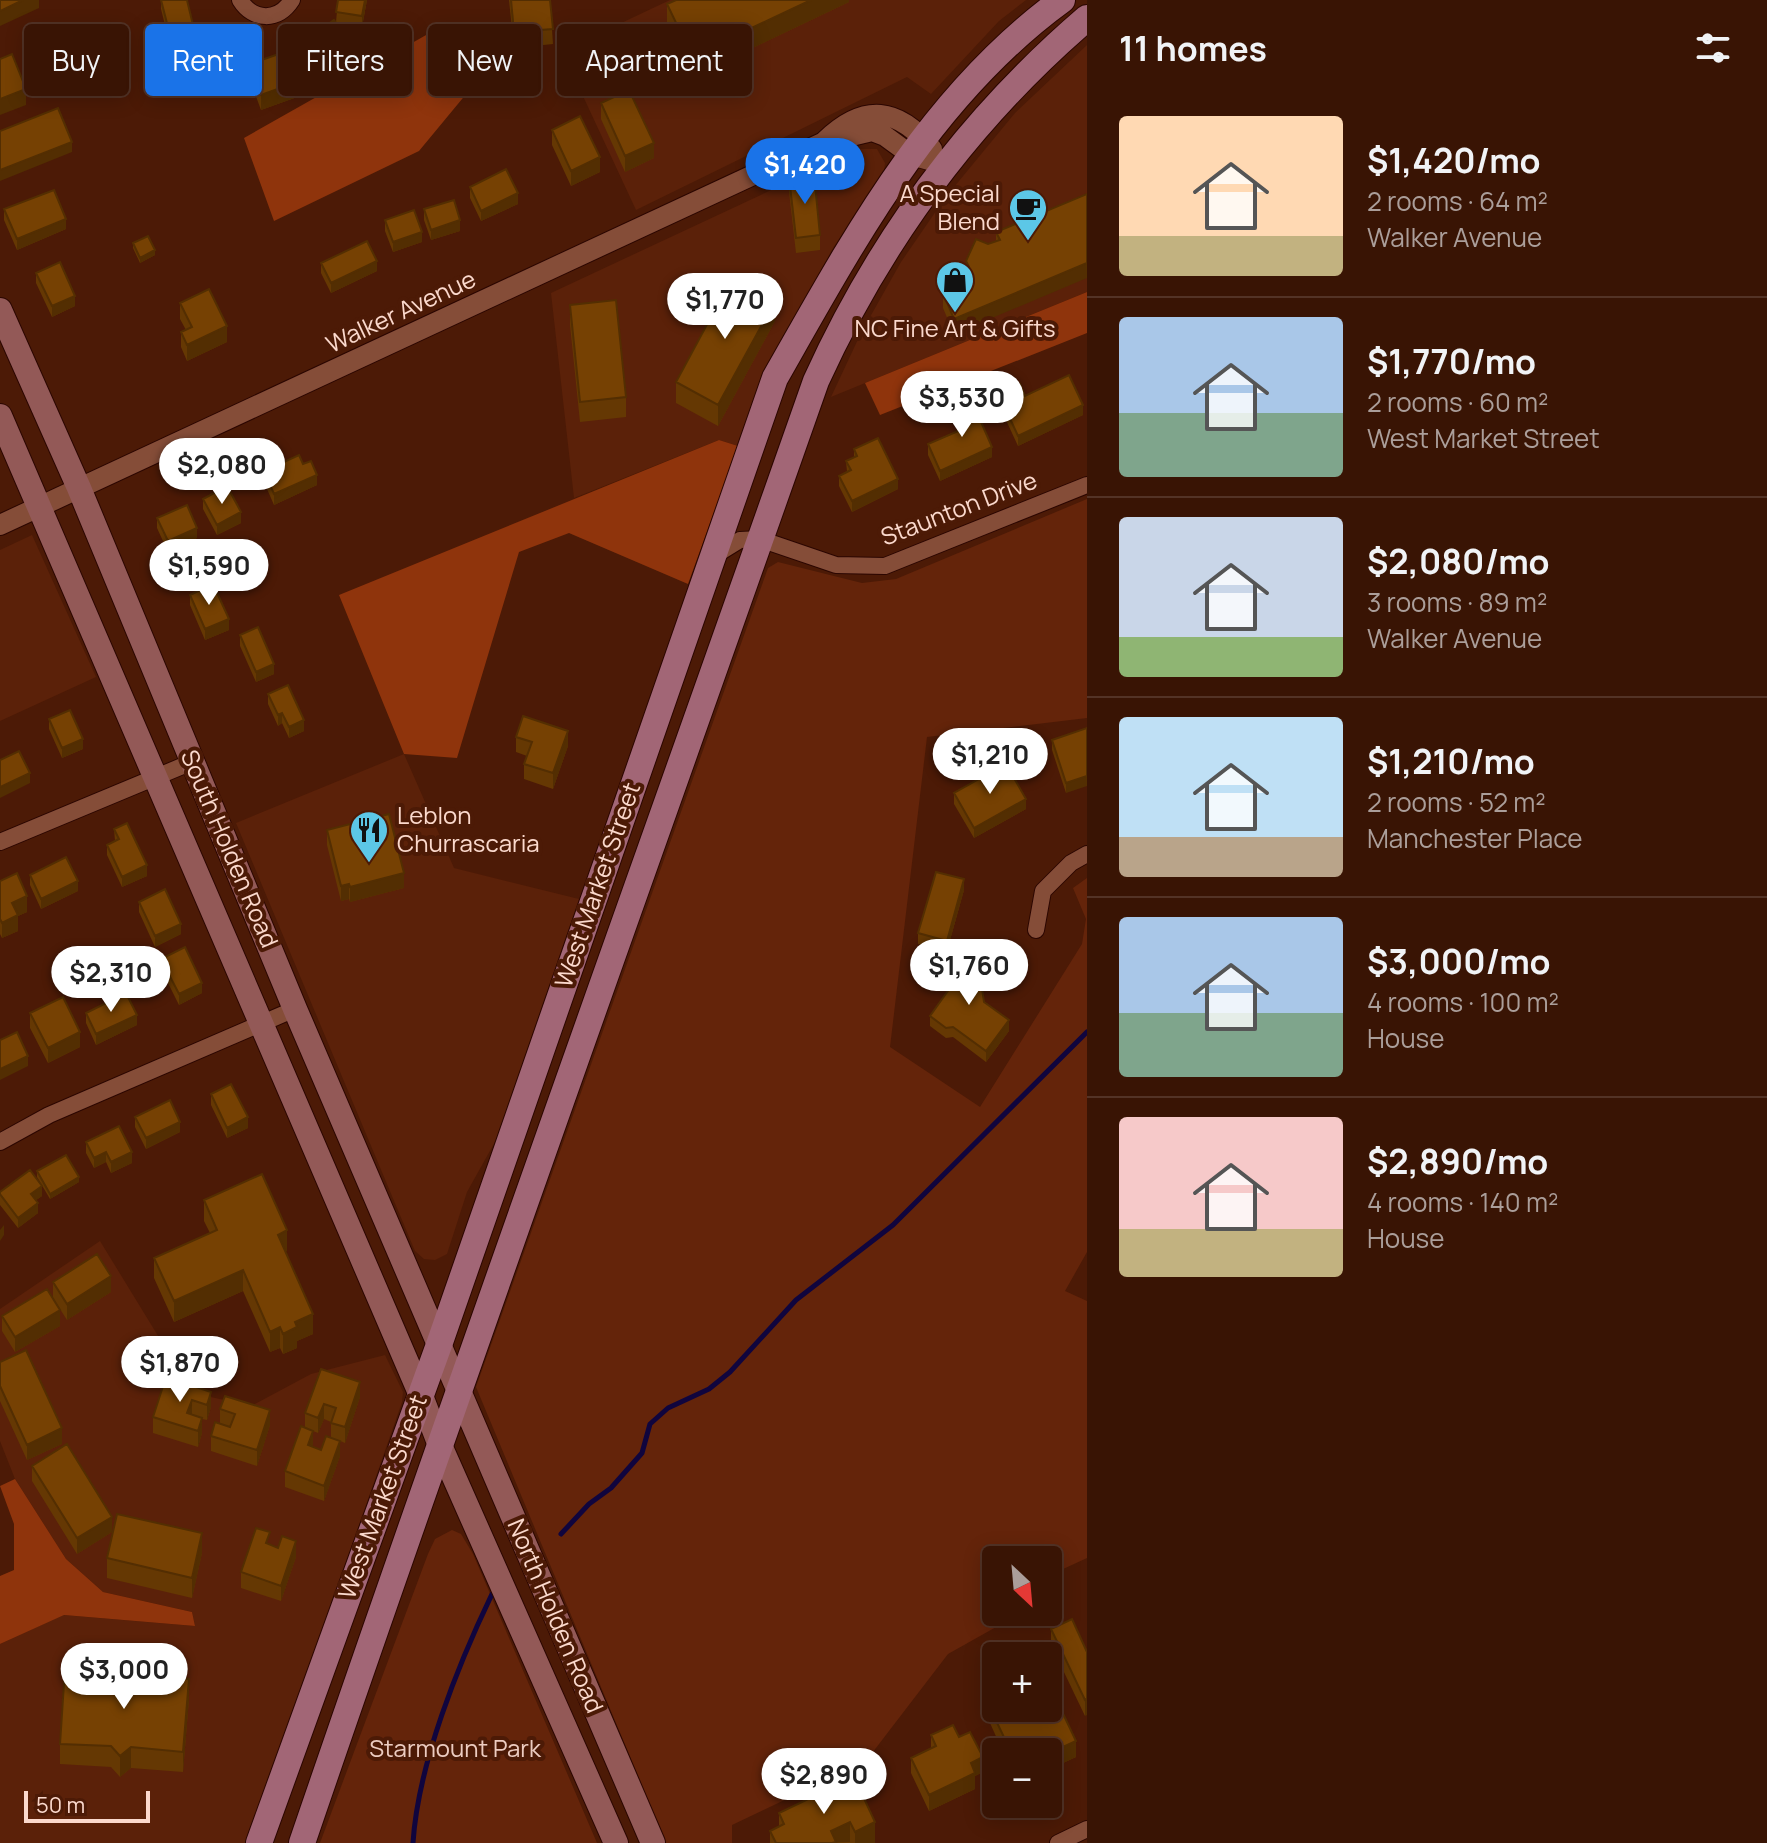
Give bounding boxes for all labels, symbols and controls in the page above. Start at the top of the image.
chip: Buy [24,24,129,96]
chip: Rent [145,24,262,96]
chip: Filters [278,24,412,96]
chip: New [428,24,541,96]
chip: Apartment [557,24,752,96]
text: 11 homes [1119,25,1267,71]
icon: filters [1691,26,1735,70]
text: $1,420/mo [1367,137,1541,183]
pin: $1,420 [740,138,870,206]
text: $1,420 [764,146,846,182]
icon: home [1183,148,1279,244]
place label: A Special Blend [899,176,1000,237]
text: 2 rooms · 64 m² [1367,183,1548,219]
cafe icon: A Special Blend [1007,187,1049,242]
text: Walker Avenue [1367,219,1542,255]
shop icon: NC Fine Art & Gifts [934,259,976,314]
street label: Walker Avenue [320,262,481,360]
pin: $1,770 [660,273,790,341]
text: $1,770 [685,281,765,317]
place label: NC Fine Art & Gifts [854,311,1056,344]
text: $1,770/mo [1367,338,1536,384]
icon: home [1183,349,1279,445]
pin: $3,530 [897,371,1027,439]
text: $3,530 [919,379,1005,415]
text: 2 rooms · 60 m² [1367,384,1549,420]
text: West Market Street [1367,420,1600,456]
pin: $2,080 [157,438,287,506]
text: $2,080 [177,446,267,482]
street label: Staunton Drive [876,463,1041,553]
text: $2,080/mo [1367,538,1549,584]
pin: $1,590 [144,539,274,607]
text: $1,590 [167,547,251,583]
icon: home [1183,549,1279,645]
text: 3 rooms · 89 m² [1367,584,1547,620]
text: Walker Avenue [1367,620,1542,656]
pin: $1,210 [925,728,1055,796]
text: $1,210 [951,736,1029,772]
text: $1,210/mo [1367,738,1535,784]
street label: South Holden Road [174,744,287,952]
icon: home [1183,749,1279,845]
street label: West Market Street [546,778,647,991]
text: 2 rooms · 52 m² [1367,784,1546,820]
place label: Leblon Churrascaria [397,798,540,859]
restaurant icon: Leblon Churrascaria [348,809,390,864]
text: Manchester Place [1367,820,1582,856]
text: $3,000/mo [1367,938,1551,984]
pin: $1,760 [904,939,1034,1007]
pin: $2,310 [46,946,176,1014]
text: $1,760 [928,947,1010,983]
icon: home [1183,949,1279,1045]
text: $2,310 [69,954,153,990]
text: 4 rooms · 100 m² [1367,984,1559,1020]
text: House [1367,1020,1444,1056]
text: $2,890/mo [1367,1138,1548,1184]
icon: home [1183,1149,1279,1245]
text: 4 rooms · 140 m² [1367,1184,1558,1220]
text: House [1367,1220,1444,1256]
pin: $1,870 [115,1336,245,1404]
text: $1,870 [139,1344,221,1380]
street label: West Market Street [329,1390,434,1603]
street label: North Holden Road [501,1513,612,1718]
north arrow [982,1546,1062,1626]
map controls [982,1546,1062,1818]
button: + [982,1642,1062,1722]
pin: $3,000 [59,1643,189,1711]
text: $3,000 [79,1651,169,1687]
park label: Starmount Park [369,1731,542,1764]
button: − [982,1738,1062,1818]
pin: $2,890 [759,1748,889,1816]
text: $2,890 [780,1756,868,1792]
scale bar [24,1787,150,1823]
text: 50 m [36,1790,85,1820]

